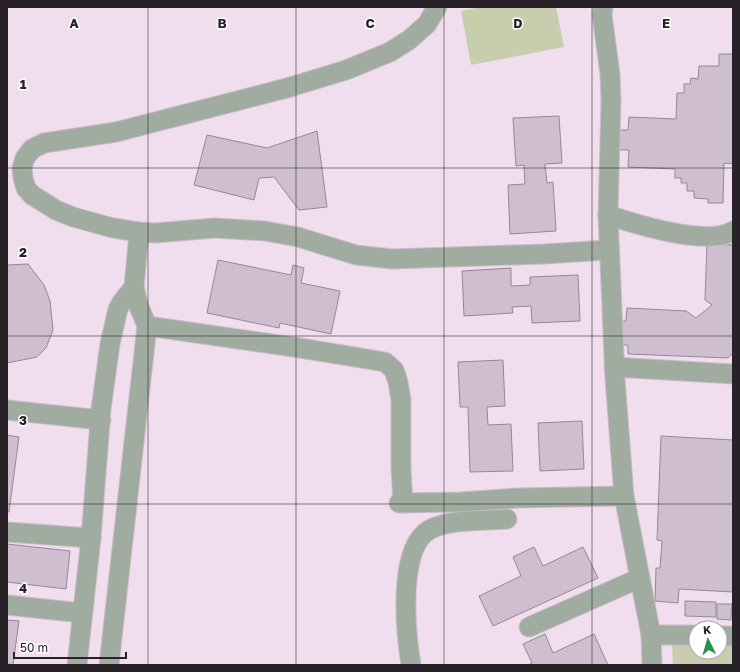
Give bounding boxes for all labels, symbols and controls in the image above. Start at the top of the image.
text: A [69,15,79,31]
text: B [217,15,227,31]
text: C [365,15,375,31]
text: D [513,15,523,31]
text: E [662,15,670,31]
text: 1 [20,76,27,92]
text: 2 [19,244,27,260]
text: 3 [19,412,27,428]
text: 4 [19,580,27,596]
north arrow [688,620,728,660]
text: K [703,623,712,636]
scale bar [14,634,126,660]
text: 50 m [20,640,48,655]

